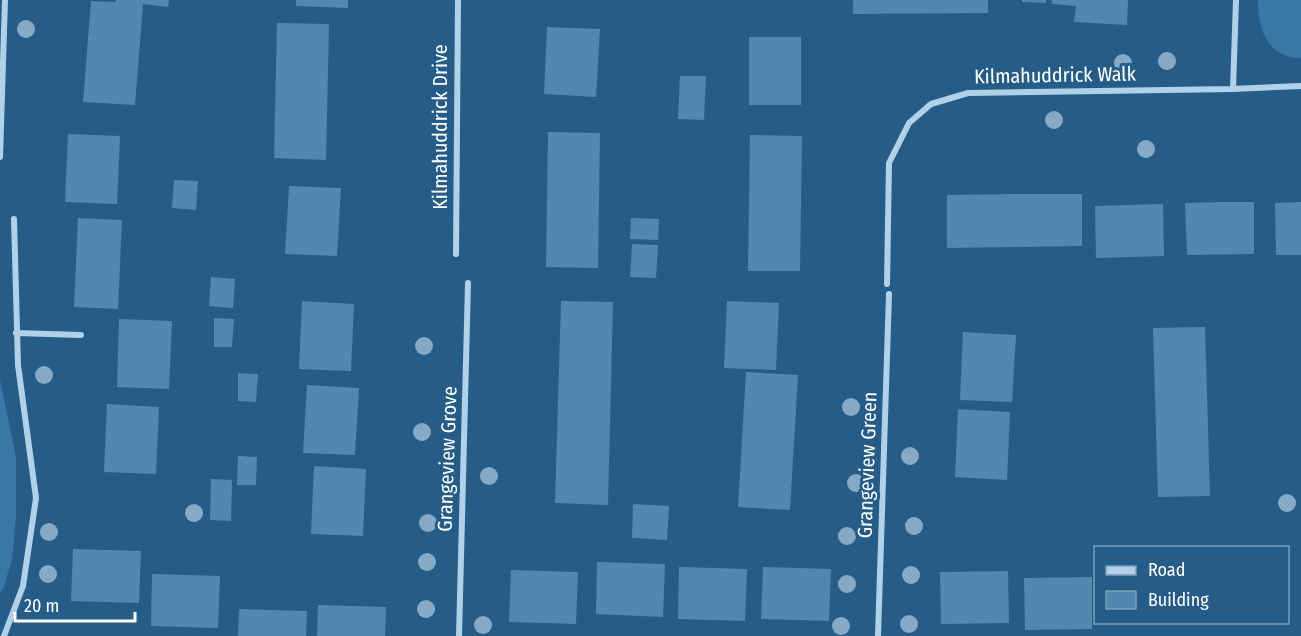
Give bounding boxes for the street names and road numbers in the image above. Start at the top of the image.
street label: Kilmahuddrick Drive [428,44,452,210]
street label: Kilmahuddrick Walk [974,62,1137,88]
street label: Grangeview Grove [432,386,462,532]
street label: Grangeview Green [852,391,882,539]

